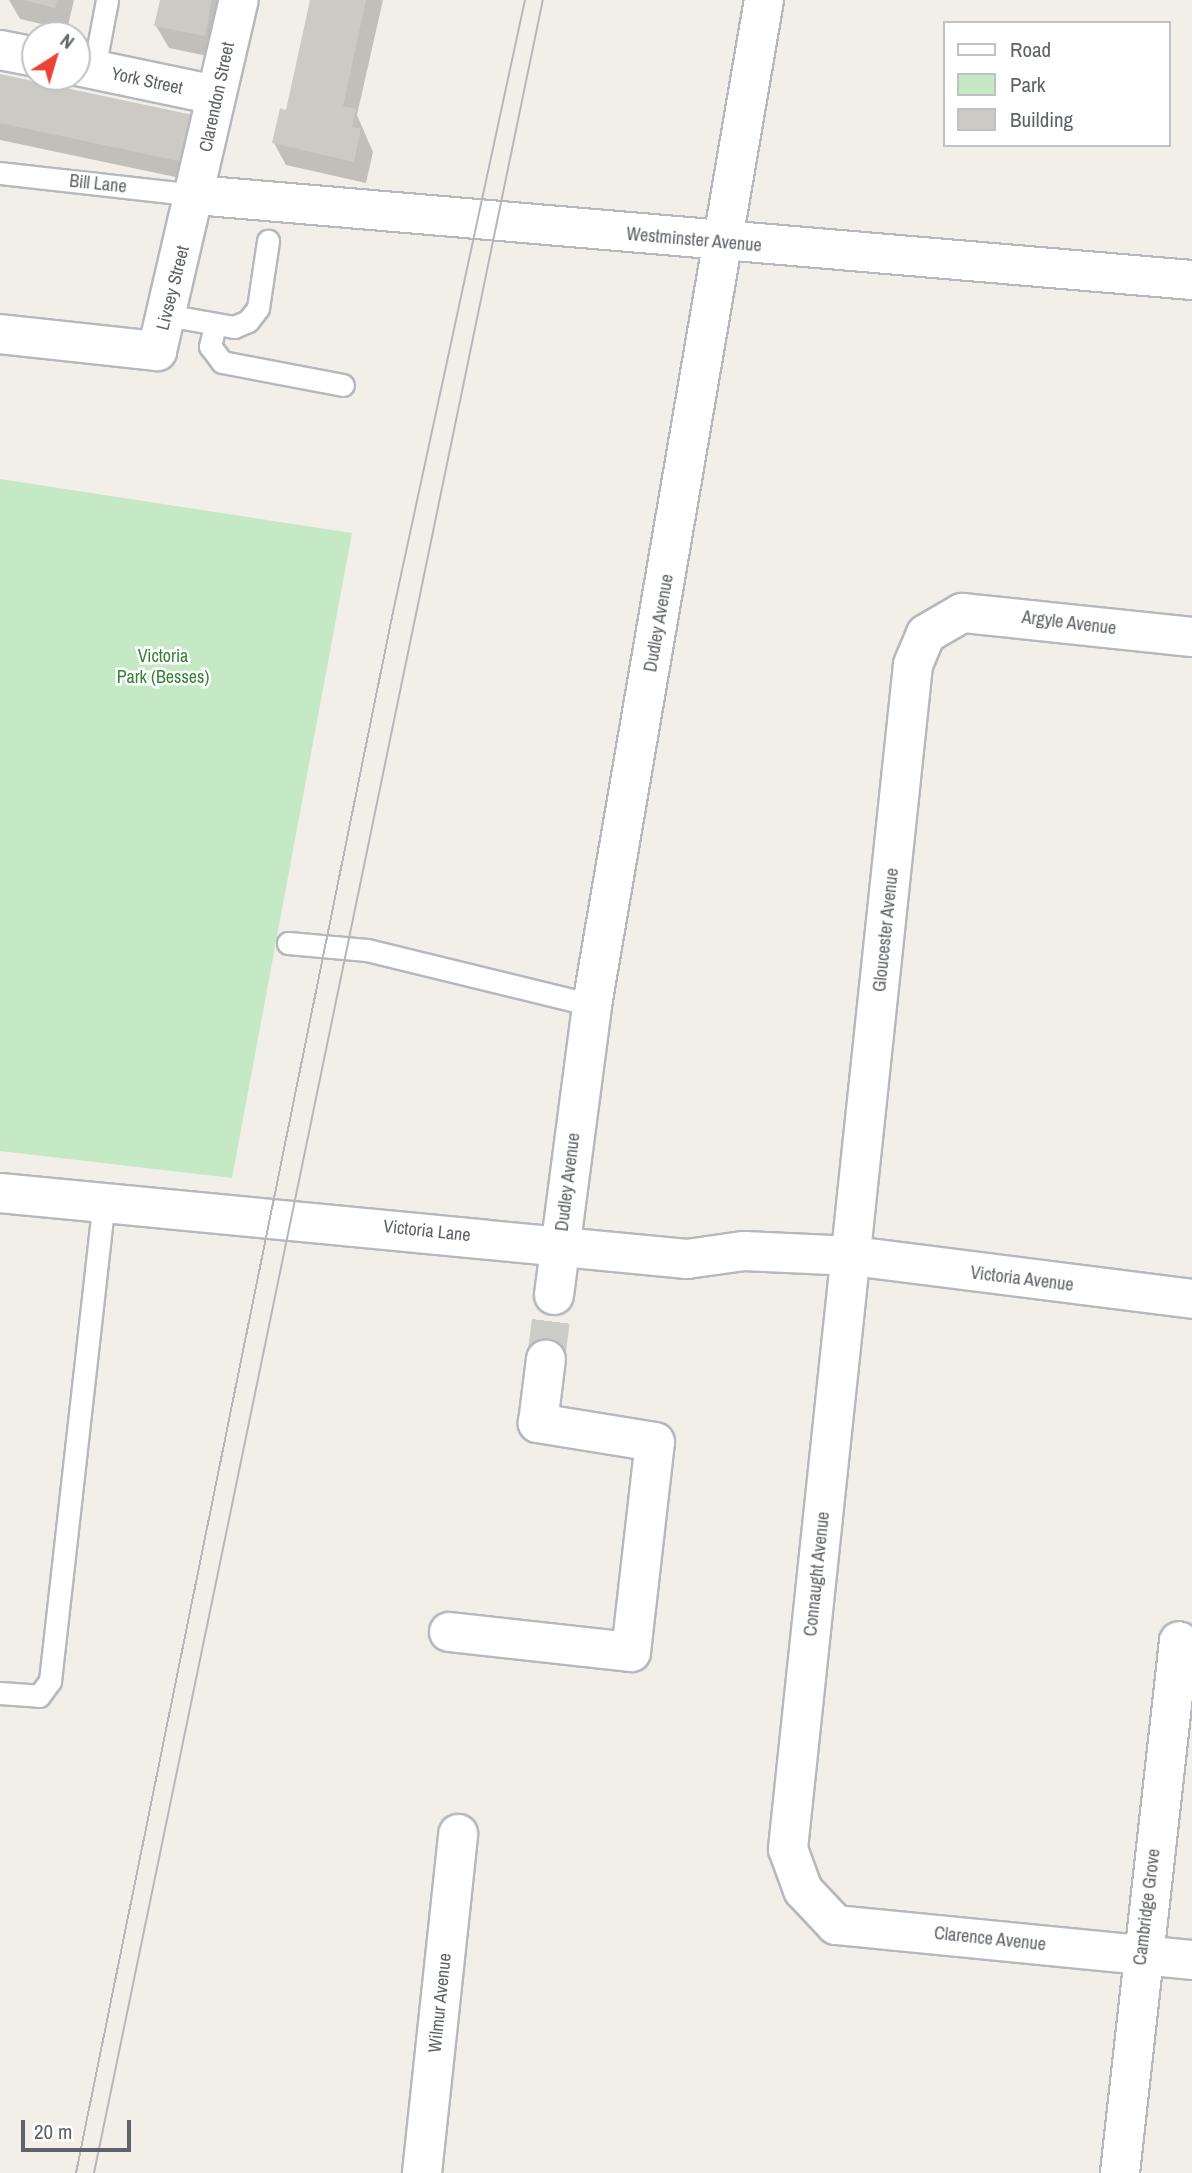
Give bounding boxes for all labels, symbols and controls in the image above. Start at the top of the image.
north arrow [21,21,91,91]
legend [944,21,1171,147]
text: N [55,27,80,55]
text: Road [1010,35,1051,64]
street label: Clarendon Street [195,40,239,154]
street label: York Street [109,63,185,99]
text: Park [1010,70,1045,99]
text: Building [1010,105,1073,134]
street label: Bill Lane [68,170,128,198]
street label: Westminster Avenue [625,223,763,257]
street label: Livsey Street [152,244,194,332]
street label: Dudley Avenue [640,572,678,674]
street label: Argyle Avenue [1020,606,1118,640]
park label: Victoria Park (Besses) [117,646,209,688]
street label: Gloucester Avenue [869,867,903,993]
street label: Dudley Avenue [551,1131,585,1233]
street label: Victoria Lane [382,1216,472,1246]
street label: Victoria Avenue [969,1262,1075,1296]
street label: Connaught Avenue [800,1510,834,1638]
street label: Cambridge Grove [1129,1847,1165,1967]
street label: Clarence Avenue [933,1922,1047,1956]
street label: Wilmur Avenue [424,1952,456,2054]
scale bar [24,2106,135,2150]
text: 20 m [34,2117,72,2146]

